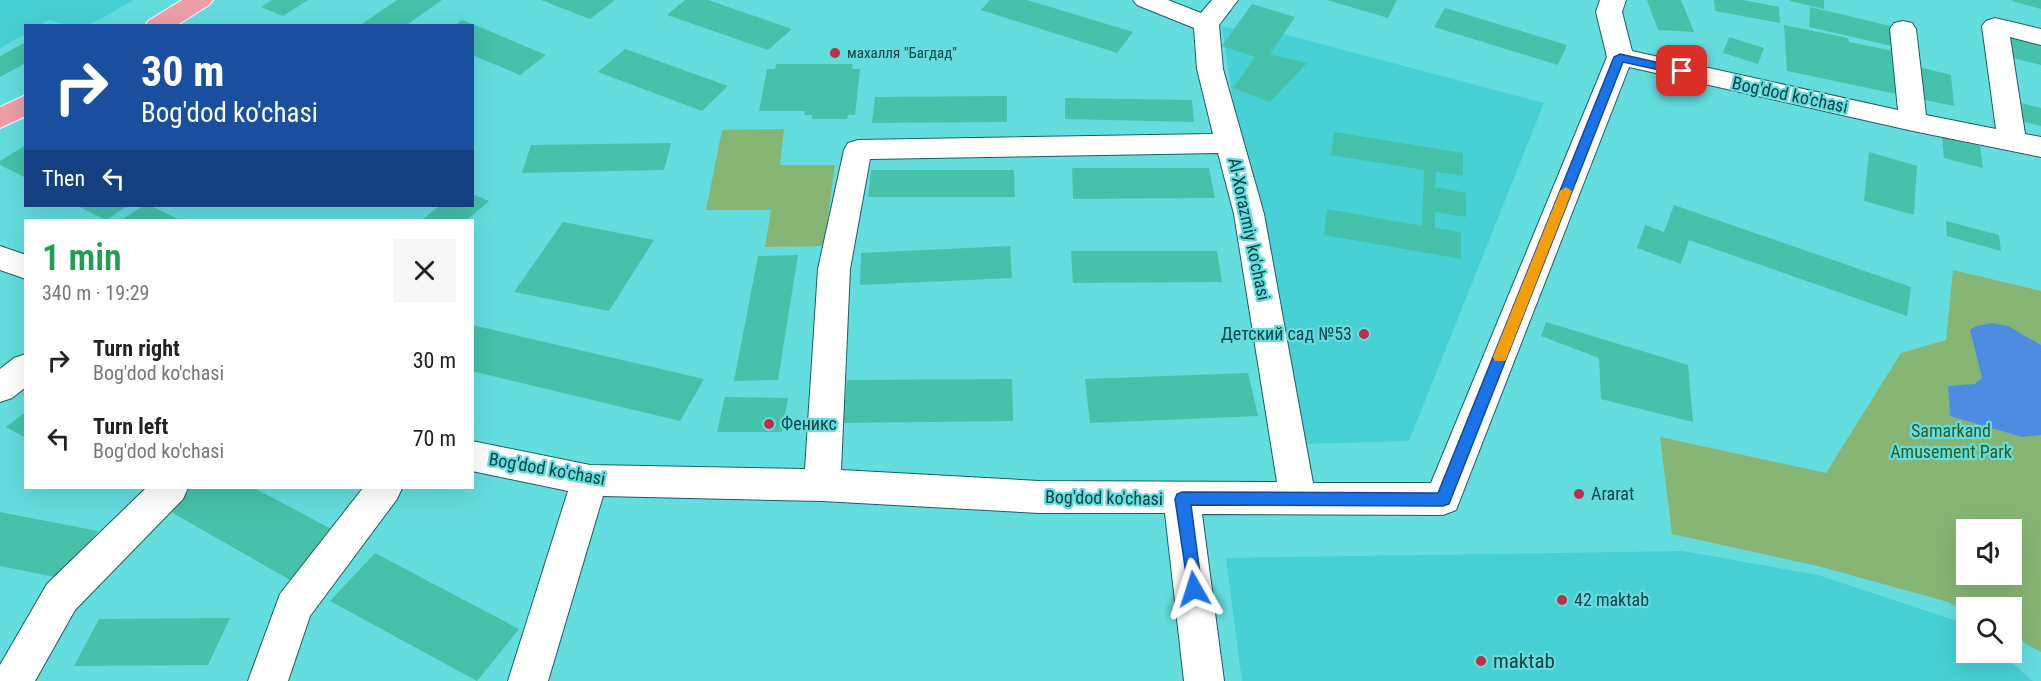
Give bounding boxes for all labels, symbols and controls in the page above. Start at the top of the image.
place label: махалля "Багдад" [847,44,957,62]
pin [1656,45,1707,96]
marker: махалля "Багдад" [828,46,842,60]
text: 30 m [141,47,224,96]
icon: right [42,48,120,126]
icon: arrive [1665,54,1698,87]
street label: Bog'dod ko'chasi [1730,72,1850,117]
text: Bog'dod ko'chasi [141,97,318,129]
street label: Al-Xorazmiy ko'chasi [1224,156,1275,302]
icon: left [97,162,130,195]
text: Then [42,166,85,191]
text: 1 min [42,237,122,279]
button: close [393,239,456,302]
text: 340 m · 19:29 [42,281,149,305]
place label: Детский сад №53 [1221,323,1352,344]
marker: Детский сад №53 [1357,327,1371,341]
text: Turn right [93,336,180,361]
icon: right [42,344,75,377]
text: 30 m [413,348,456,373]
text: Bog'dod ko'chasi [93,361,224,385]
place label: Феникс [781,413,837,434]
text: Turn left [93,414,168,439]
marker: Феникс [762,417,776,431]
park label: Samarkand Amusement Park [1890,420,2012,462]
icon: left [42,422,75,455]
text: 70 m [413,426,456,451]
text: Bog'dod ko'chasi [93,439,224,463]
street label: Bog'dod ko'chasi [487,448,607,489]
place label: Ararat [1591,483,1634,504]
street label: Bog'dod ko'chasi [1045,486,1163,509]
marker: Ararat [1572,487,1586,501]
map controls [1956,519,2022,663]
button: sound [1956,519,2022,585]
position arrow [1162,557,1226,621]
place label: 42 maktab [1574,589,1649,610]
marker: 42 maktab [1555,593,1569,607]
button: search [1956,597,2022,663]
place label: maktab [1493,649,1555,673]
marker: maktab [1474,654,1488,668]

